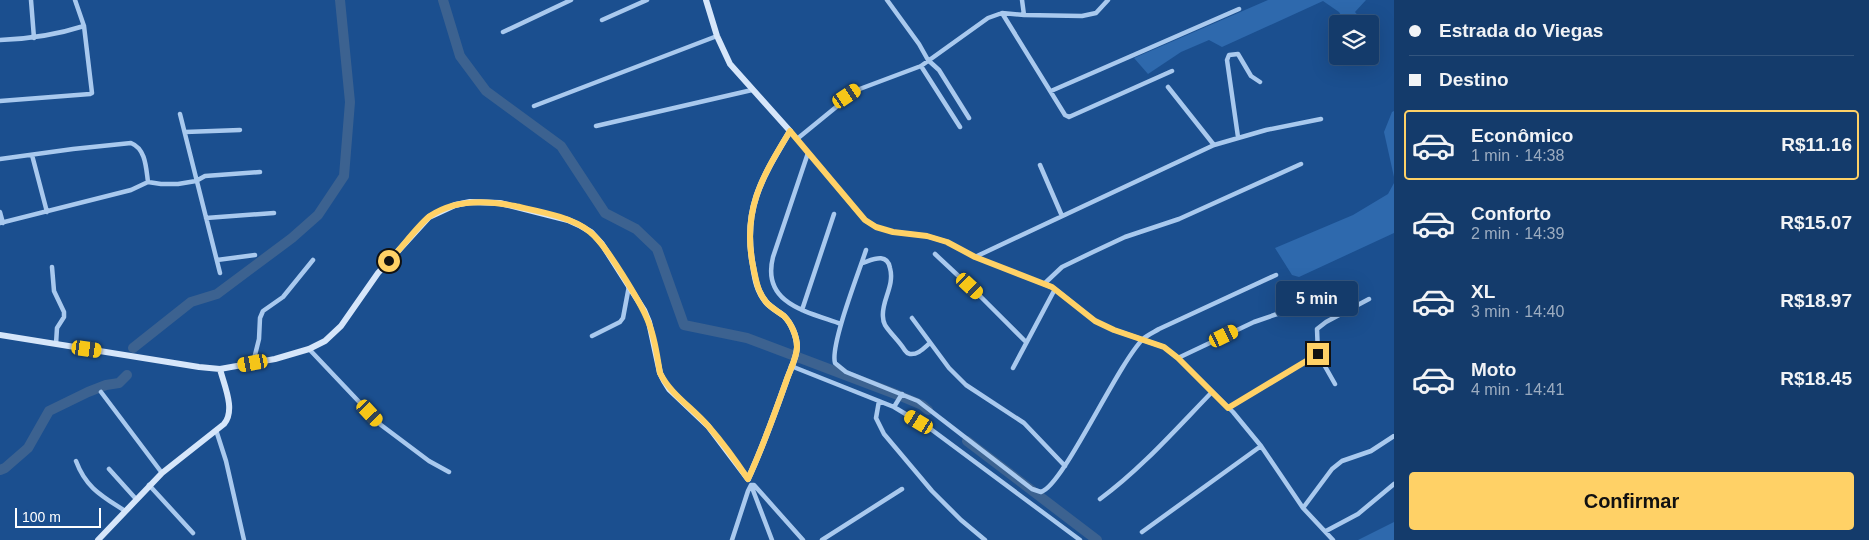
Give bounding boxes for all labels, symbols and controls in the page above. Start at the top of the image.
map controls [1329,15,1379,65]
button: layers [1329,15,1379,65]
text: Estrada do Viegas [1439,20,1603,41]
text: Destino [1439,69,1509,90]
car [830,81,863,111]
icon: car [1411,123,1456,168]
text: Econômico [1471,125,1573,146]
text: R$11.16 [1781,134,1852,155]
text: 1 min · 14:38 [1471,147,1564,164]
icon: car [1411,201,1456,246]
text: Conforto [1471,203,1551,224]
text: R$15.07 [1780,212,1852,233]
text: 2 min · 14:39 [1471,225,1564,242]
route start [378,250,400,272]
car [953,270,986,302]
icon: car [1411,279,1456,324]
text: XL [1471,281,1495,302]
callout: 5 min [1277,282,1359,316]
text: 5 min [1296,290,1338,307]
text: R$18.97 [1780,290,1852,311]
text: 3 min · 14:40 [1471,303,1564,320]
car [1207,323,1240,349]
car [71,339,102,359]
route end [1307,343,1329,365]
car [236,353,269,373]
icon: car [1411,357,1456,402]
text: Moto [1471,359,1516,380]
text: R$18.45 [1780,368,1852,389]
text: 4 min · 14:41 [1471,381,1564,398]
car [354,397,385,429]
car [902,408,935,436]
button: Confirmar [1409,472,1854,530]
scale bar [15,505,101,528]
text: 100 m [22,509,61,525]

